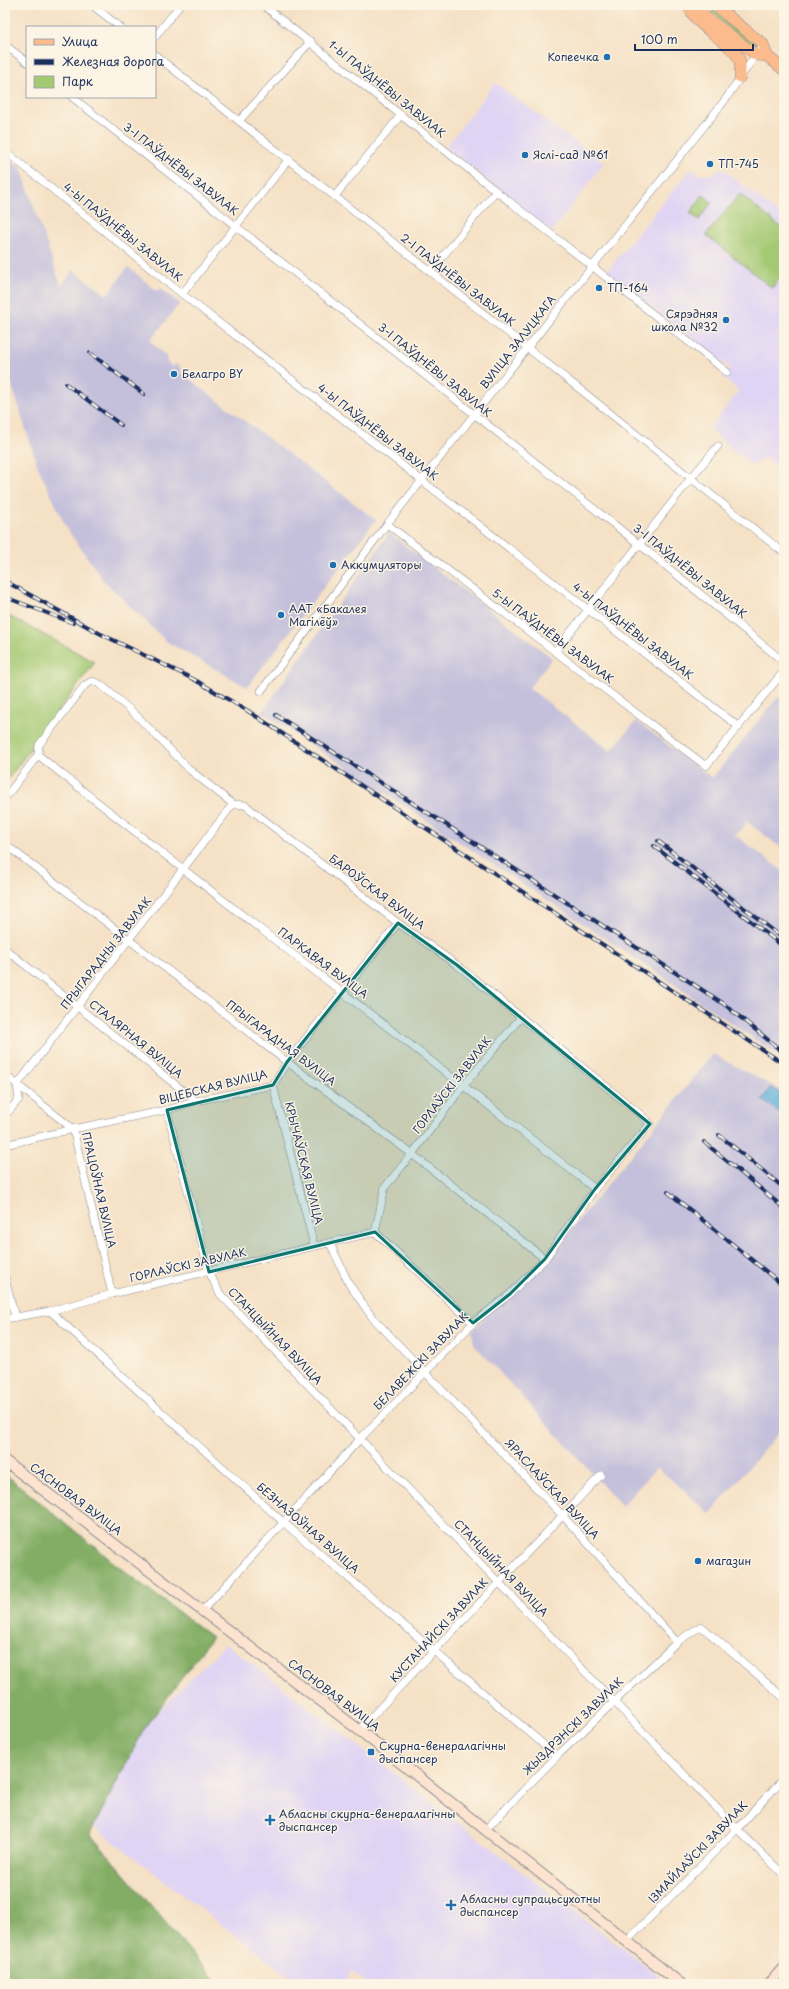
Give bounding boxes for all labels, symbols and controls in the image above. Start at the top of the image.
legend [26,26,156,98]
scale bar [635,26,753,52]
text: 100 m [641,30,678,48]
text: Улица [62,32,98,50]
street label: 1-Ы ПАЎДНЁВЫ ЗАВУЛАК [325,36,450,142]
place label: Копеечка [547,48,599,65]
text: Железная дорога [62,52,165,70]
marker: Копеечка [602,52,612,62]
text: Парк [62,72,94,90]
street label: 3-І ПАЎДНЁВЫ ЗАВУЛАК [120,118,243,219]
place label: Яслі-сад №61 [533,146,608,163]
marker: Яслі-сад №61 [520,150,530,160]
place label: ТП-745 [718,155,759,172]
marker: ТП-745 [705,159,715,169]
street label: 4-Ы ПАЎДНЁВЫ ЗАВУЛАК [60,178,187,285]
street label: 2-І ПАЎДНЁВЫ ЗАВУЛАК [397,229,520,330]
place label: ТП-164 [607,279,648,296]
marker: ТП-164 [594,283,604,293]
street label: ВУЛІЦА ЗАЛУЦКАГА [476,291,560,392]
place label: Сярэдняя школа №32 [651,305,718,335]
marker: Сярэдняя школа №32 [721,315,731,325]
street label: 3-І ПАЎДНЁВЫ ЗАВУЛАК [375,318,496,421]
place label: Белагро BY [182,365,243,382]
marker: Белагро BY [169,369,179,379]
street label: 4-Ы ПАЎДНЁВЫ ЗАВУЛАК [314,379,442,484]
street label: 3-І ПАЎДНЁВЫ ЗАВУЛАК [630,519,751,622]
place label: Аккумуляторы [341,556,422,573]
marker: Аккумуляторы [328,560,338,570]
street label: 4-Ы ПАЎДНЁВЫ ЗАВУЛАК [569,578,697,683]
street label: 5-Ы ПАЎДНЁВЫ ЗАВУЛАК [489,584,618,687]
place label: ААТ «Бакалея Магілёў» [289,600,367,630]
marker: ААТ «Бакалея Магілёў» [276,610,286,620]
street label: БАРОЎСКАЯ ВУЛІЦА [326,850,429,934]
street label: ПРЫГАРАДНЫ ЗАВУЛАК [56,892,155,1013]
street label: ПАРКАВАЯ ВУЛІЦА [275,923,372,1003]
street label: СТАЛЯРНАЯ ВУЛІЦА [86,995,187,1082]
street label: ПРЫГАРАДНАЯ ВУЛІЦА [223,996,340,1090]
street label: ГОРЛАЎСКІ ЗАВУЛАК [408,1032,495,1137]
street label: ВІЦЕБСКАЯ ВУЛІЦА [157,1065,270,1108]
street label: КРЫЧАЎСКАЯ ВУЛІЦА [281,1100,328,1227]
street label: ПРАЦОЎНАЯ ВУЛІЦА [78,1130,121,1250]
street label: ГОРЛАЎСКІ ЗАВУЛАК [128,1243,248,1286]
street label: СТАНЦЫЙНАЯ ВУЛІЦА [224,1283,327,1388]
street label: БЕЛАВЕЖСКІ ЗАВУЛАК [369,1308,472,1413]
street label: ЯРАСЛАЎСКАЯ ВУЛІЦА [501,1435,604,1543]
street label: САСНОВАЯ ВУЛІЦА [27,1458,126,1539]
street label: БЕЗНАЗОЎНАЯ ВУЛІЦА [253,1478,364,1577]
street label: СТАНЦЫЙНАЯ ВУЛІЦА [450,1515,553,1620]
place label: магазин [706,1552,751,1569]
marker: магазин [693,1556,703,1566]
street label: КУСТАНАЙСКІ ЗАВУЛАК [385,1573,492,1686]
street label: САСНОВАЯ ВУЛІЦА [285,1654,384,1735]
street label: ЖЫЗДРЭНСКІ ЗАВУЛАК [518,1673,627,1778]
place label: Скурна-венералагічны дыспансер [379,1737,506,1767]
marker: Скурна-венералагічны дыспансер [366,1747,376,1757]
street label: ІЗМАЙЛАЎСКІ ЗАВУЛАК [644,1796,751,1907]
place label: Абласны скурна-венералагічны дыспансер [279,1805,455,1835]
marker: Абласны скурна-венералагічны дыспансер [264,1814,276,1826]
place label: Абласны супрацьсухотны дыспансер [460,1890,601,1920]
marker: Абласны супрацьсухотны дыспансер [445,1899,457,1911]

